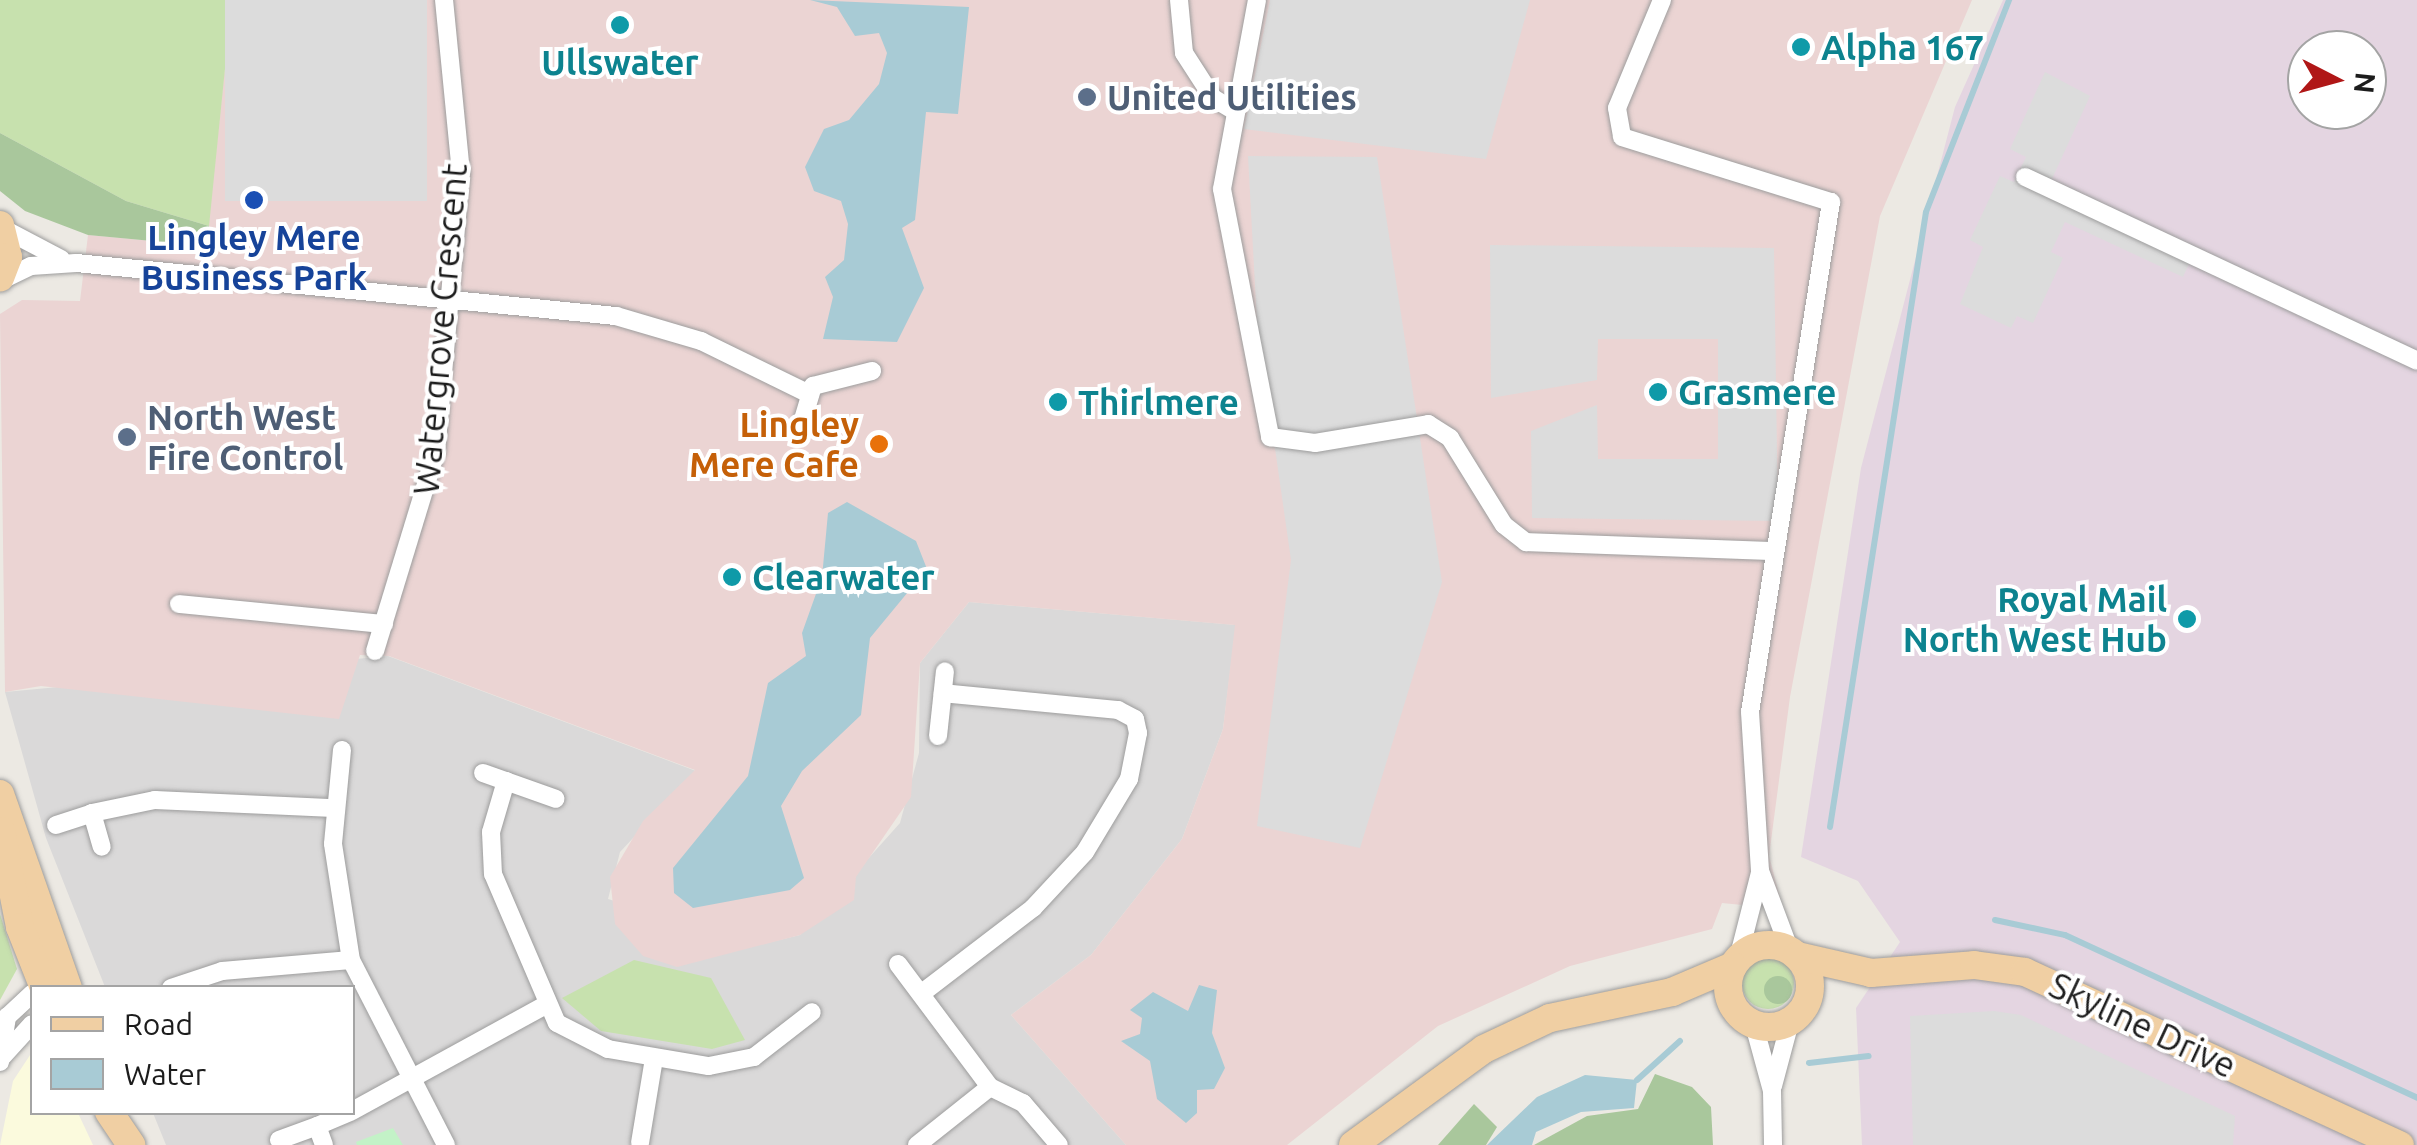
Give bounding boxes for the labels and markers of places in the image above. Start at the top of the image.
marker: Ullswater [609,14,631,36]
place label: Alpha 167 [1821,26,1984,68]
marker: Alpha 167 [1790,36,1812,58]
place label: Ullswater [541,41,699,83]
place label: United Utilities [1107,76,1357,118]
marker: United Utilities [1076,86,1098,108]
marker: Lingley Mere Business Park [243,189,265,211]
place label: Lingley Mere Business Park [141,216,367,298]
place label: Grasmere [1678,371,1836,413]
place label: Thirlmere [1078,381,1239,423]
marker: Grasmere [1647,381,1669,403]
marker: Thirlmere [1047,391,1069,413]
place label: North West Fire Control [147,396,343,478]
place label: Lingley Mere Cafe [689,403,859,485]
marker: North West Fire Control [116,426,138,448]
marker: Lingley Mere Cafe [868,433,890,455]
place label: Clearwater [752,556,935,598]
marker: Clearwater [721,566,743,588]
place label: Royal Mail North West Hub [1903,578,2167,660]
marker: Royal Mail North West Hub [2176,608,2198,630]

